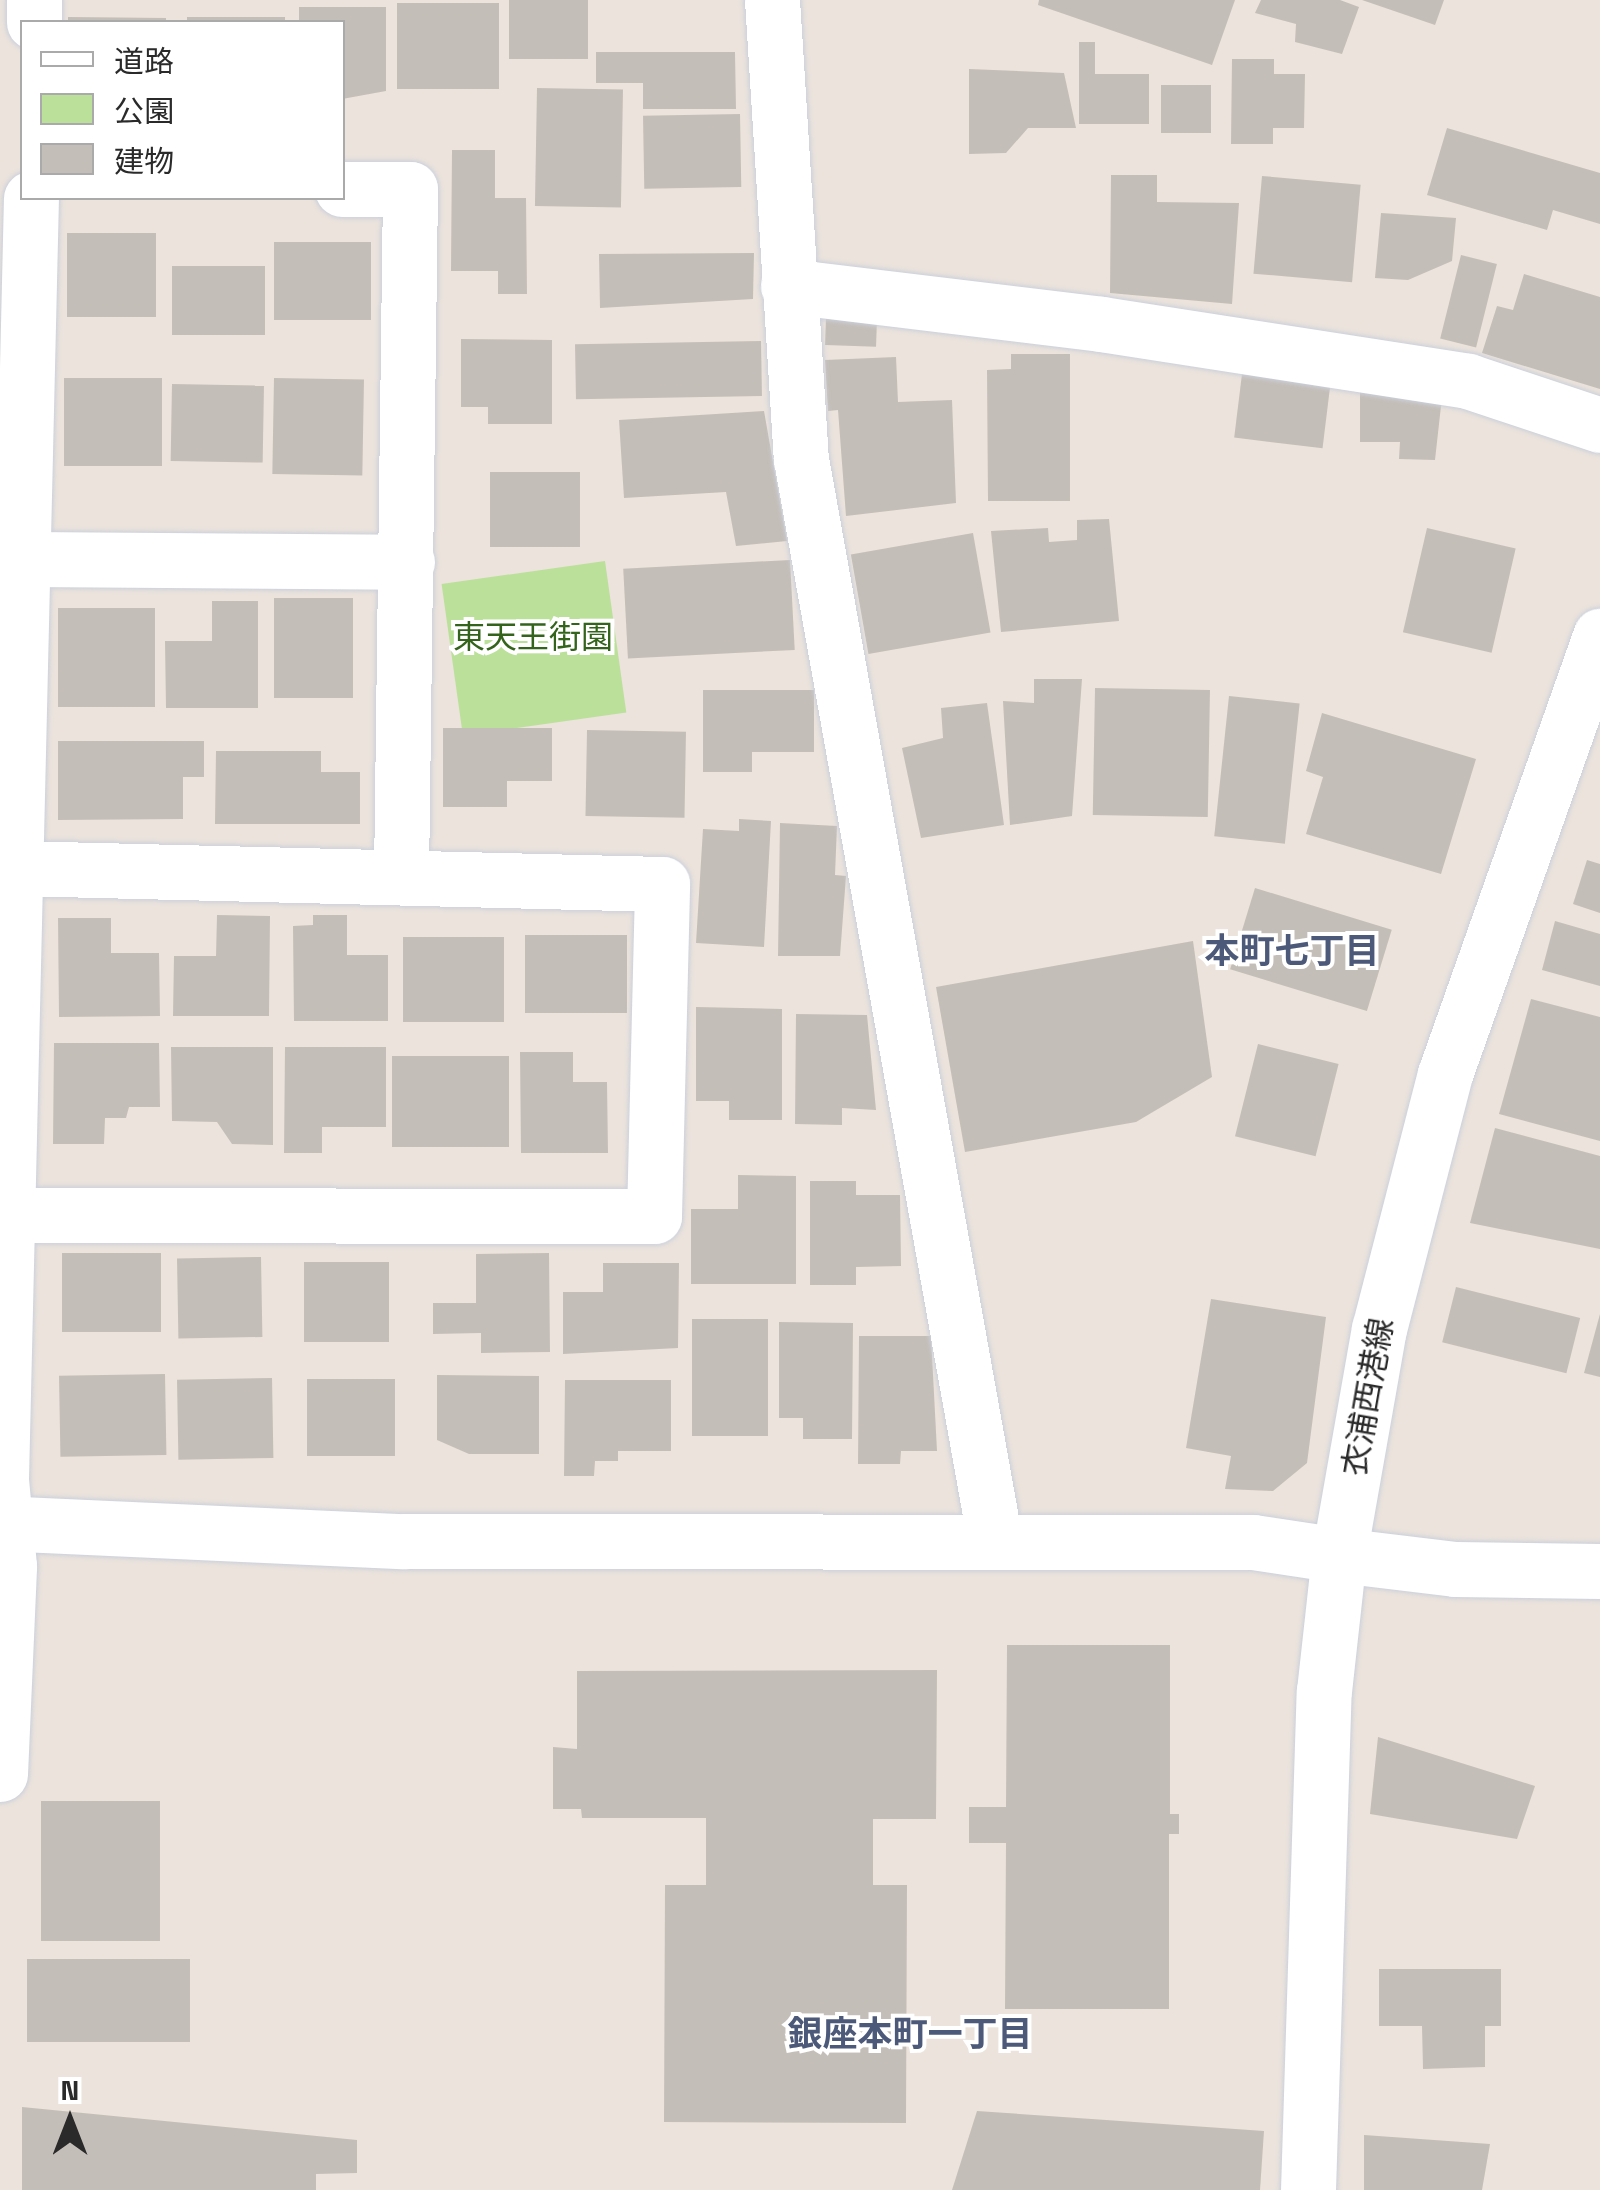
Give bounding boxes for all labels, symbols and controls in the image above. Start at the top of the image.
legend [20,20,345,200]
text: 道路 [114,42,174,81]
text: 公園 [114,92,174,131]
text: 建物 [114,142,174,181]
park label: 東天王街園 [453,618,613,656]
district label: 本町七丁目 [1205,930,1379,972]
street label: 衣浦西港線 [1335,1315,1401,1479]
district label: 銀座本町一丁目 [788,2013,1032,2055]
north arrow [20,2070,120,2170]
text: N [61,2072,79,2108]

